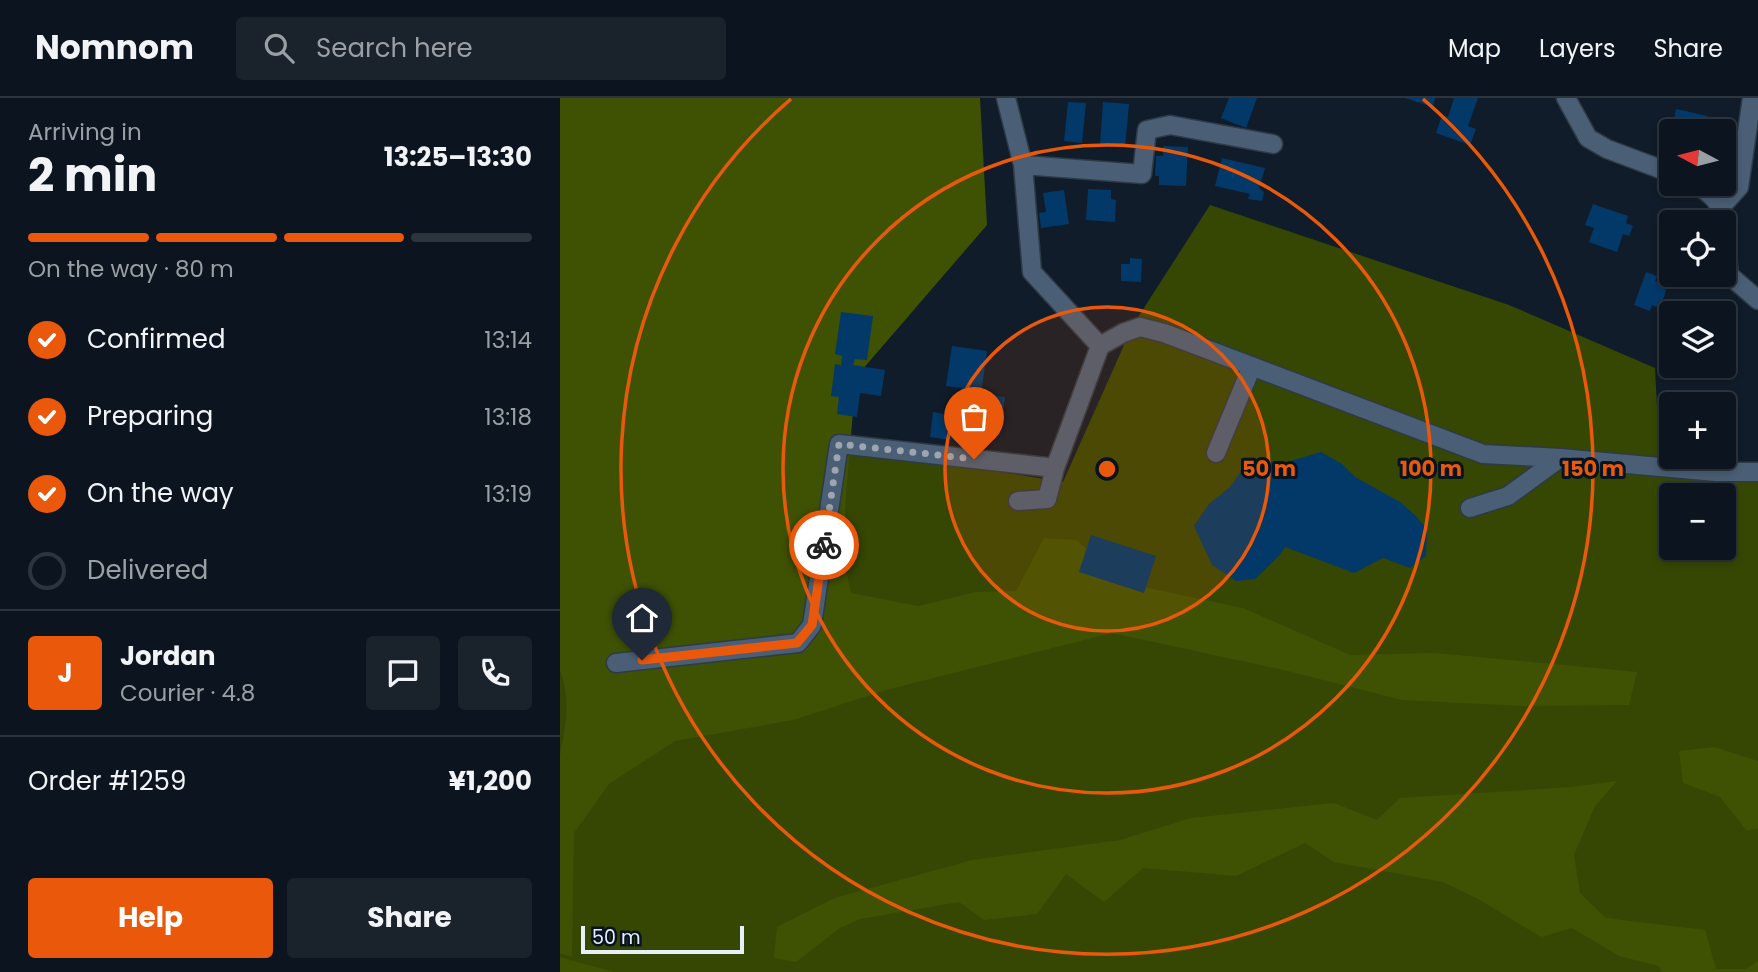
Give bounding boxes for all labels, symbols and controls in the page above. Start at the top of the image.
search box [236,17,726,80]
text: Nomnom [35,24,194,71]
icon: search [260,29,298,67]
text: Search here [316,30,473,66]
text: Map [1448,32,1501,65]
text: Layers [1539,32,1615,65]
text: Share [1653,32,1723,65]
text: Arriving in [28,116,142,148]
north arrow [1659,119,1736,196]
map controls [1659,119,1736,560]
text: 13:25–13:30 [384,139,532,175]
text: 2 min [28,143,157,207]
button: locate [1659,210,1736,287]
text: On the way · 80 m [28,253,234,285]
button: layers [1659,301,1736,378]
icon: check [28,321,66,359]
text: Confirmed [87,321,225,357]
text: 13:14 [484,324,532,356]
pin [944,387,1004,459]
button: + [1659,392,1736,469]
icon: check [28,398,66,436]
text: Preparing [87,398,213,434]
icon: bag [955,398,993,436]
text: 13:18 [484,401,532,433]
text: 50 m [1242,454,1296,483]
text: 100 m [1400,454,1462,483]
text: 150 m [1562,454,1624,483]
centre of rings [1095,457,1119,481]
icon: check [28,475,66,513]
text: On the way [87,475,234,511]
text: 13:19 [484,478,532,510]
button: − [1659,483,1736,560]
courier [789,510,859,580]
icon: bike [805,526,843,564]
text: Delivered [87,552,208,588]
pin [612,588,672,660]
icon: home [623,599,661,637]
button: chat [366,636,440,710]
button: phone [458,636,532,710]
text: Jordan [120,638,216,674]
text: J [57,655,73,691]
text: Courier · 4.8 [120,677,255,709]
text: Order #1259 [28,763,186,799]
text: ¥1,200 [449,763,532,799]
button: Help [28,878,273,958]
button: Share [287,878,532,958]
scale bar [581,923,744,955]
text: 50 m [592,924,641,951]

